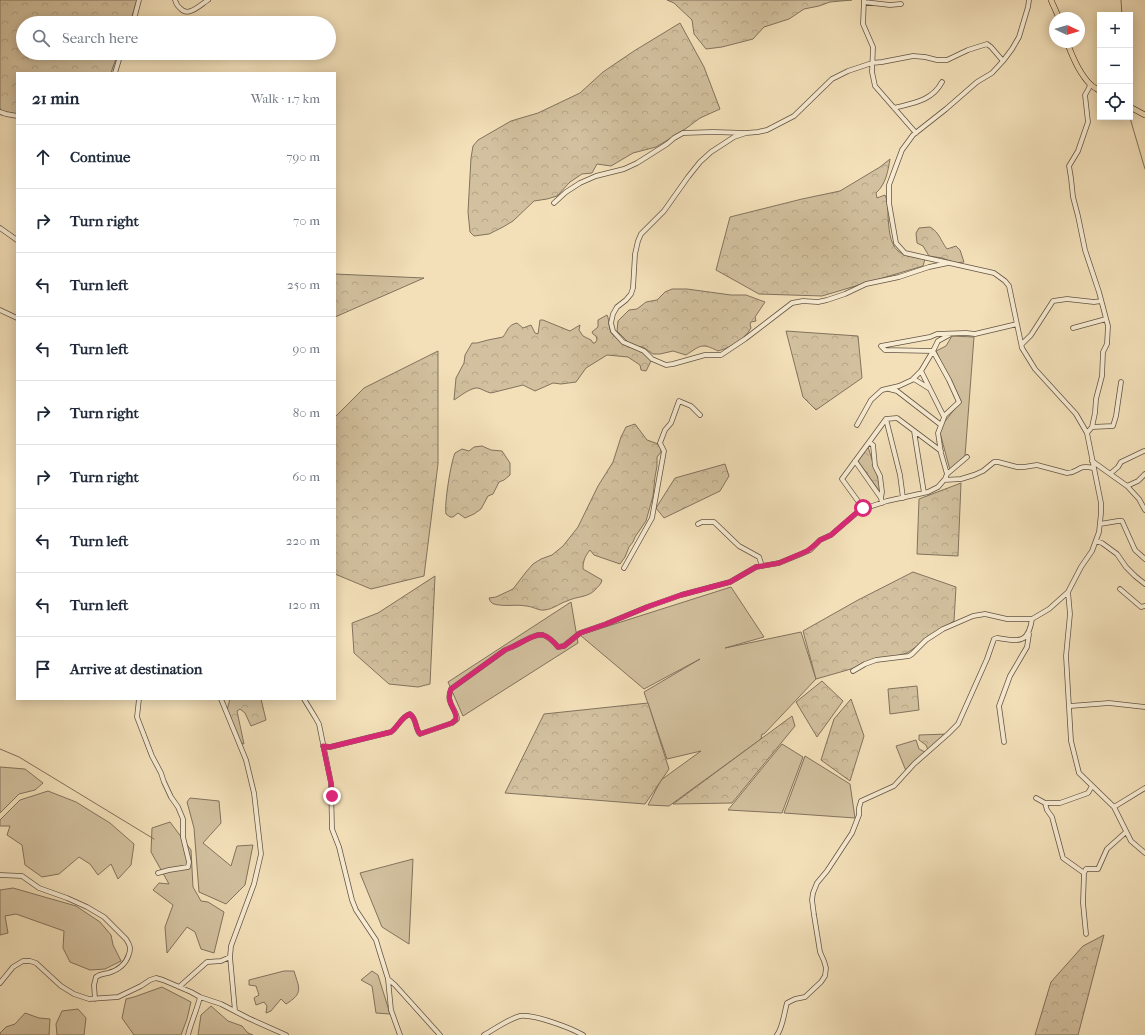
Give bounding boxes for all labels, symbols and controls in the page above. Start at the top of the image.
north arrow [1049,12,1085,48]
map controls [1097,12,1133,120]
button: + [1097,12,1133,48]
search box [16,16,336,60]
icon: search [30,27,52,49]
text: Search here [62,29,138,47]
button: − [1097,48,1133,84]
button: locate [1097,84,1133,120]
text: 21 min [32,88,79,108]
text: Walk · 1.7 km [251,91,320,106]
icon: ahead [32,146,54,168]
text: Continue [70,148,130,166]
text: 790 m [286,149,320,164]
icon: right [32,210,54,232]
text: Turn right [70,212,139,230]
text: 70 m [293,213,320,228]
icon: left [32,274,54,296]
text: Turn left [70,276,128,294]
text: 250 m [287,277,320,292]
icon: left [32,338,54,360]
text: Turn left [70,340,128,358]
text: 90 m [292,341,320,356]
icon: right [32,402,54,424]
text: Turn right [70,404,139,422]
text: 80 m [293,405,320,420]
icon: right [32,466,54,488]
text: Turn right [70,468,139,486]
text: 60 m [292,469,320,484]
route start [854,499,872,517]
icon: left [32,530,54,552]
text: Turn left [70,532,128,550]
text: 220 m [286,533,320,548]
icon: left [32,594,54,616]
text: Turn left [70,596,128,614]
text: 120 m [288,597,320,612]
icon: arrive [32,658,54,680]
text: Arrive at destination [70,660,202,678]
route end [323,787,341,805]

